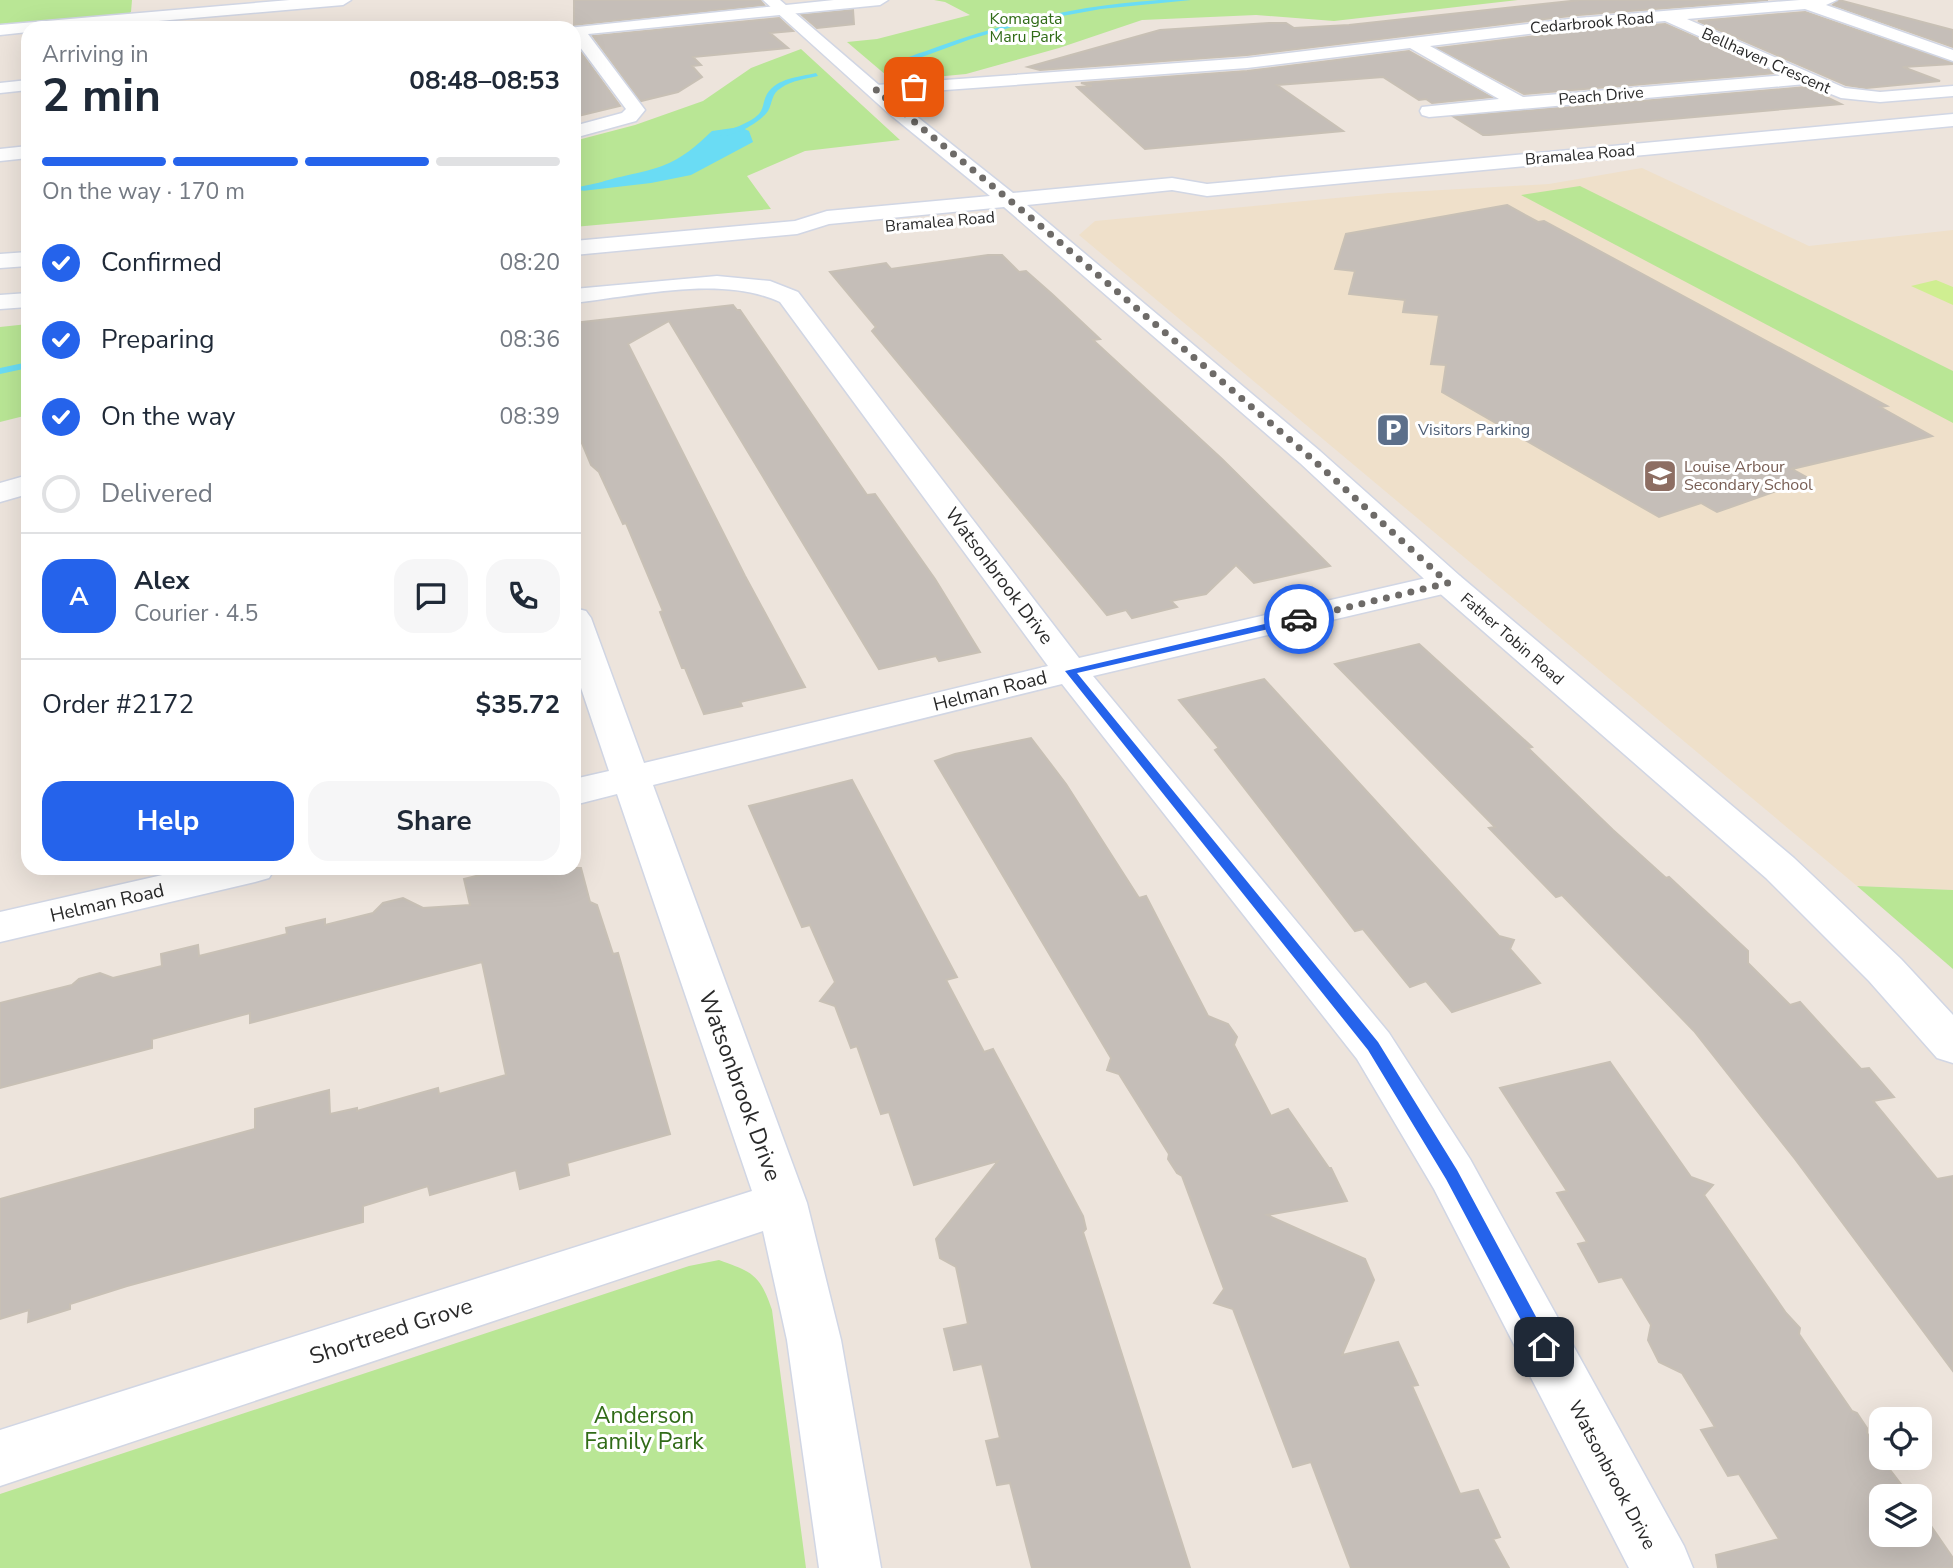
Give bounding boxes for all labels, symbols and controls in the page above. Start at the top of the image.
street label: Cedarbrook Road [1529,7,1655,39]
park label: Komagata Maru Park [990,8,1063,48]
street label: Bellhaven Crescent [1698,23,1834,100]
text: Arriving in [42,39,149,70]
pin [884,57,944,117]
text: 08:48–08:53 [409,63,560,98]
text: 2 min [42,64,161,127]
icon: bag [895,68,933,106]
street label: Peach Drive [1558,81,1644,111]
street label: Bramalea Road [1524,139,1636,171]
text: On the way · 170 m [42,176,245,207]
street label: Bramalea Road [884,206,996,238]
icon: check [42,244,80,282]
text: Confirmed [101,245,222,280]
text: 08:20 [500,247,560,278]
icon: check [42,321,80,359]
text: Preparing [101,322,214,357]
text: 08:36 [500,324,560,355]
icon: check [42,398,80,436]
text: On the way [101,399,235,434]
text: 08:39 [500,401,560,432]
parking icon: Visitors Parking [1374,411,1412,449]
place label: Visitors Parking [1417,419,1530,441]
place label: Louise Arbour Secondary School [1684,456,1813,496]
school or university icon: Louise Arbour Secondary School [1641,457,1679,495]
text: Delivered [101,476,213,511]
street label: Watsonbrook Drive [939,502,1059,650]
button: chat [394,559,468,633]
button: phone [486,559,560,633]
text: Alex [134,563,190,598]
text: A [69,579,89,614]
courier [1264,584,1334,654]
street label: Father Tobin Road [1455,588,1569,690]
text: Courier · 4.5 [134,598,258,629]
icon: car [1280,600,1318,638]
street label: Helman Road [930,664,1050,718]
text: Order #2172 [42,687,194,722]
text: $35.72 [476,687,560,722]
button: Help [42,781,294,861]
button: Share [308,781,560,861]
street label: Helman Road [47,877,167,929]
street label: Watsonbrook Drive [691,987,789,1185]
street label: Shortreed Grove [305,1290,477,1372]
pin [1514,1317,1574,1377]
icon: home [1525,1328,1563,1366]
street label: Watsonbrook Drive [1562,1396,1662,1554]
park label: Anderson Family Park [584,1400,704,1457]
map controls [1869,1407,1932,1547]
button: locate [1869,1407,1932,1470]
button: layers [1869,1484,1932,1547]

